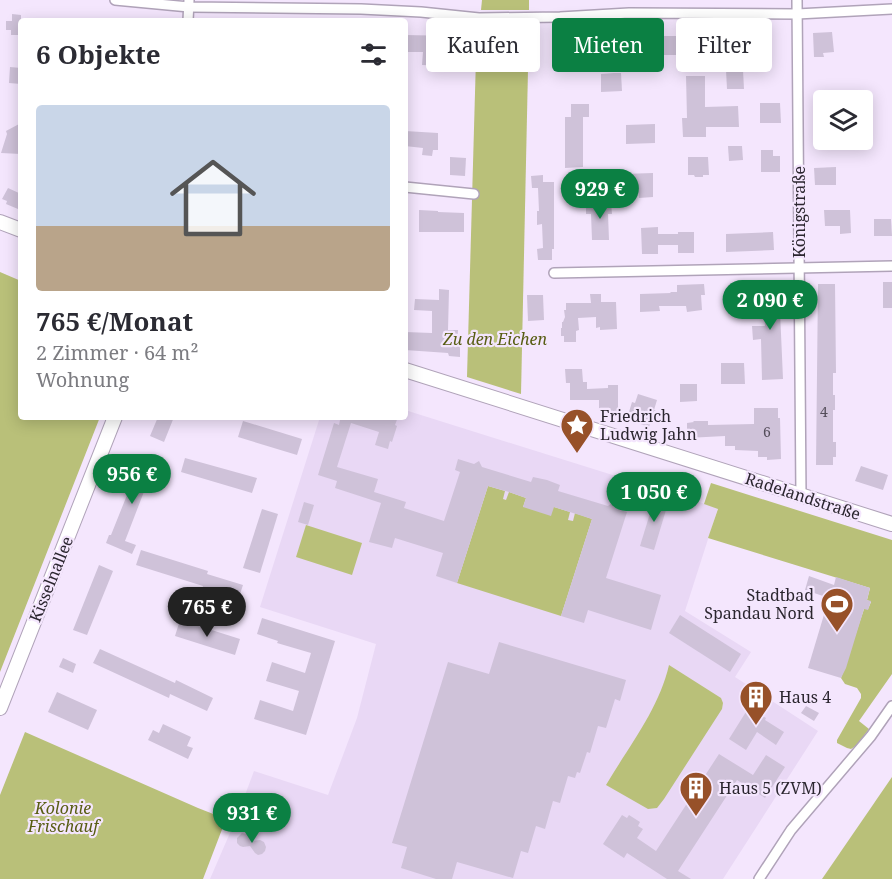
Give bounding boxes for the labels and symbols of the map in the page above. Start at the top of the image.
street label: Königstraße [788,166,810,258]
pin: 929 € [558,169,642,220]
pin: 2 090 € [715,280,825,331]
park label: Zu den Eichen [442,328,547,350]
house number: 4 [820,402,828,421]
place label: Friedrich Ludwig Jahn [600,405,697,445]
place icon: Friedrich Ludwig Jahn [559,407,595,454]
house number: 6 [763,422,771,441]
pin: 956 € [90,454,174,505]
street label: Radelandstraße [743,467,863,525]
pin: 1 050 € [599,472,709,523]
street label: Kisselnallee [24,533,78,625]
place label: Stadtbad Spandau Nord [704,584,814,624]
sports icon: Stadtbad Spandau Nord [819,586,855,633]
pin: 765 € [165,587,249,638]
building icon: Haus 4 [738,679,774,726]
place label: Haus 4 [779,686,831,708]
building icon: Haus 5 (ZVM) [678,770,714,817]
place label: Haus 5 (ZVM) [719,777,822,799]
pin: 931 € [210,793,294,844]
park label: Kolonie Frischauf [27,797,101,837]

